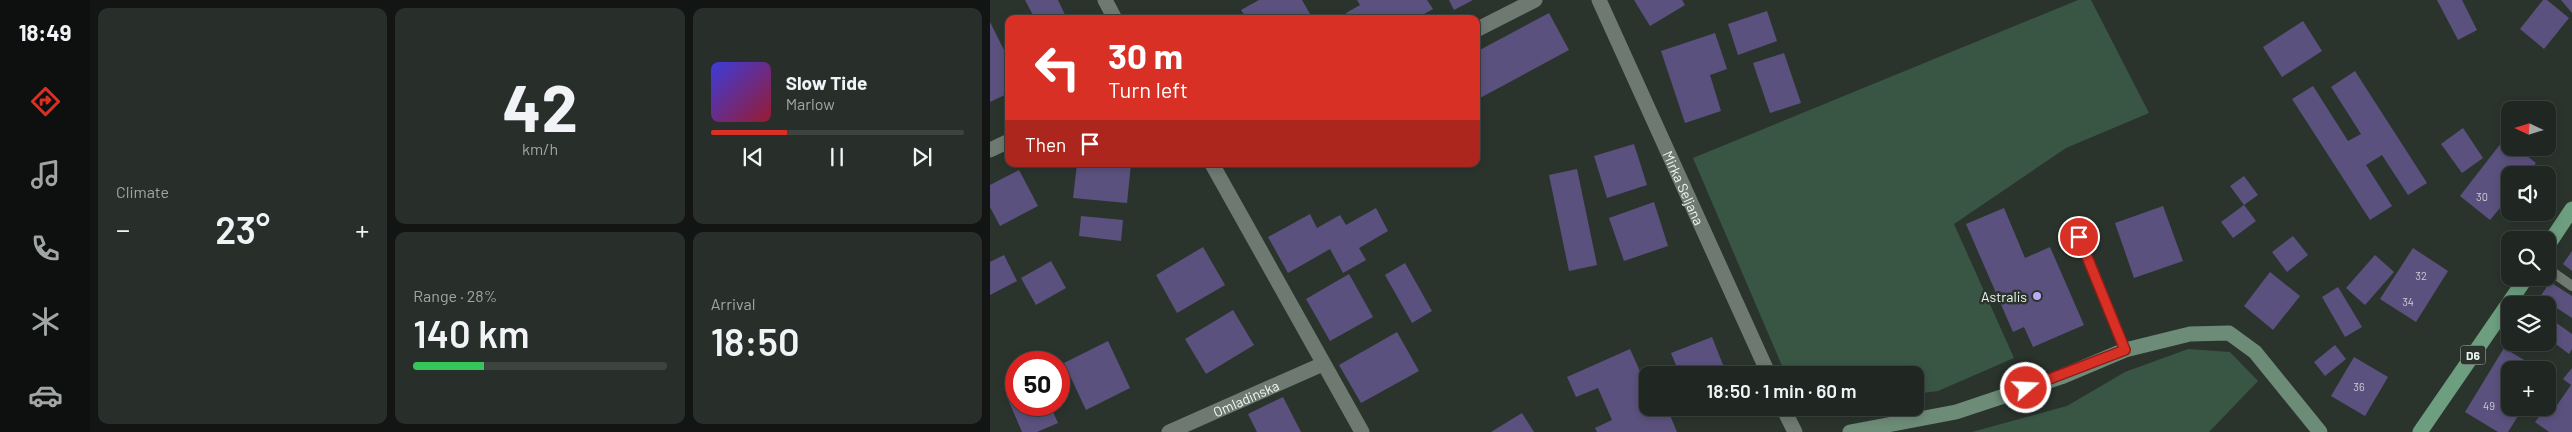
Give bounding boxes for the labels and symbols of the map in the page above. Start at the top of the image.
north arrow [2501,101,2556,156]
street label: Mirka Seljana [1660,148,1708,227]
house number: 30 [2476,190,2488,203]
pin [2058,216,2100,258]
house number: 32 [2415,269,2427,282]
place label: Astralis [1981,288,2027,305]
marker: Astralis [2031,290,2043,302]
house number: 34 [2402,295,2414,308]
road number: D6 [2460,346,2486,364]
speed limit sign: 50 [1005,351,1070,416]
position arrow [1999,361,2051,413]
street label: Omladinska [1210,376,1281,420]
house number: 36 [2353,380,2365,393]
house number: 49 [2483,399,2495,412]

